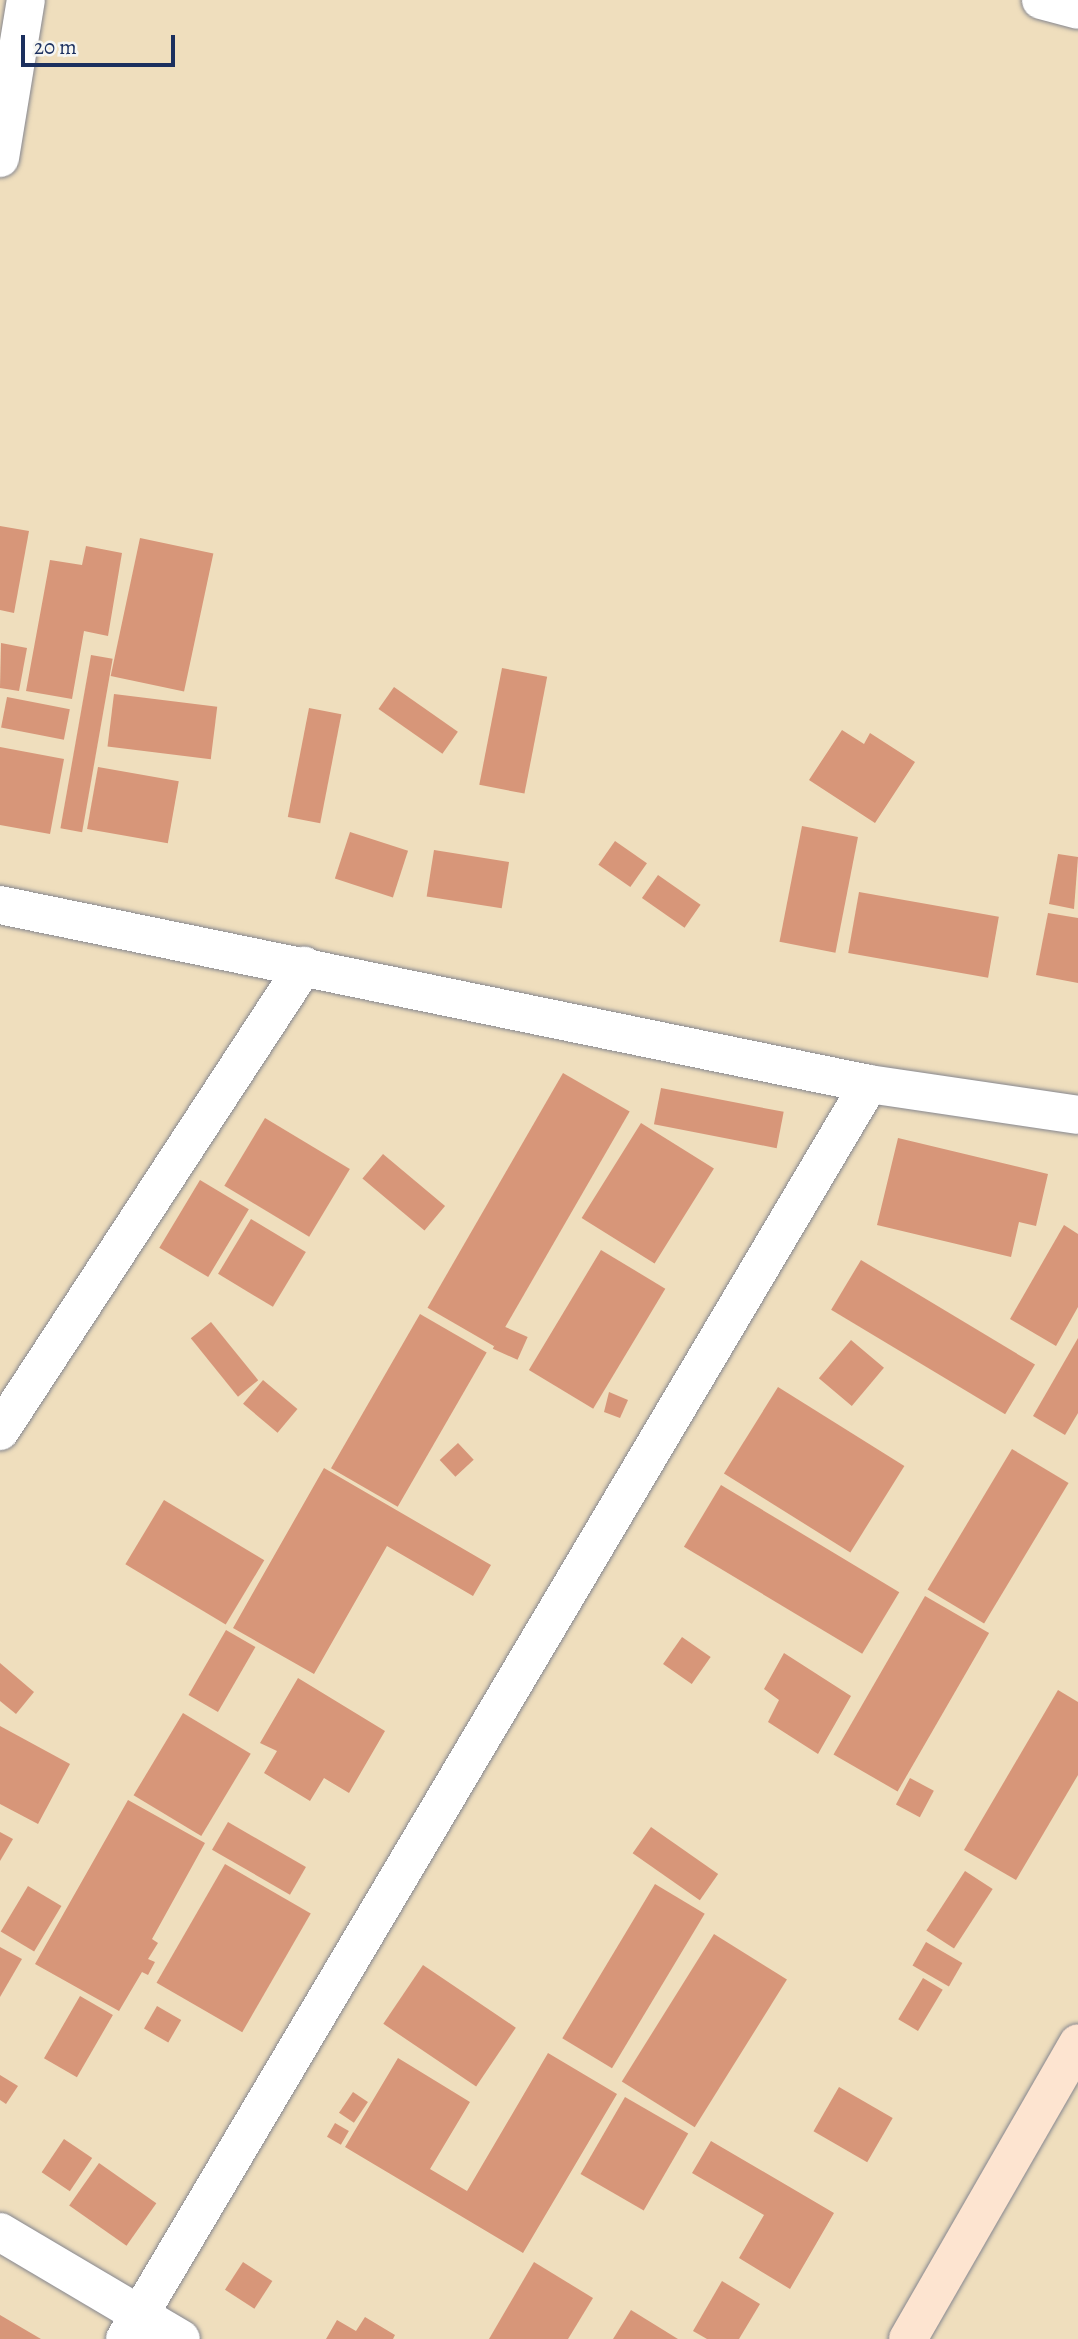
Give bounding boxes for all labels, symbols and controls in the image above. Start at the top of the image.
scale bar [24,21,178,65]
text: 20 m [34,33,77,61]

